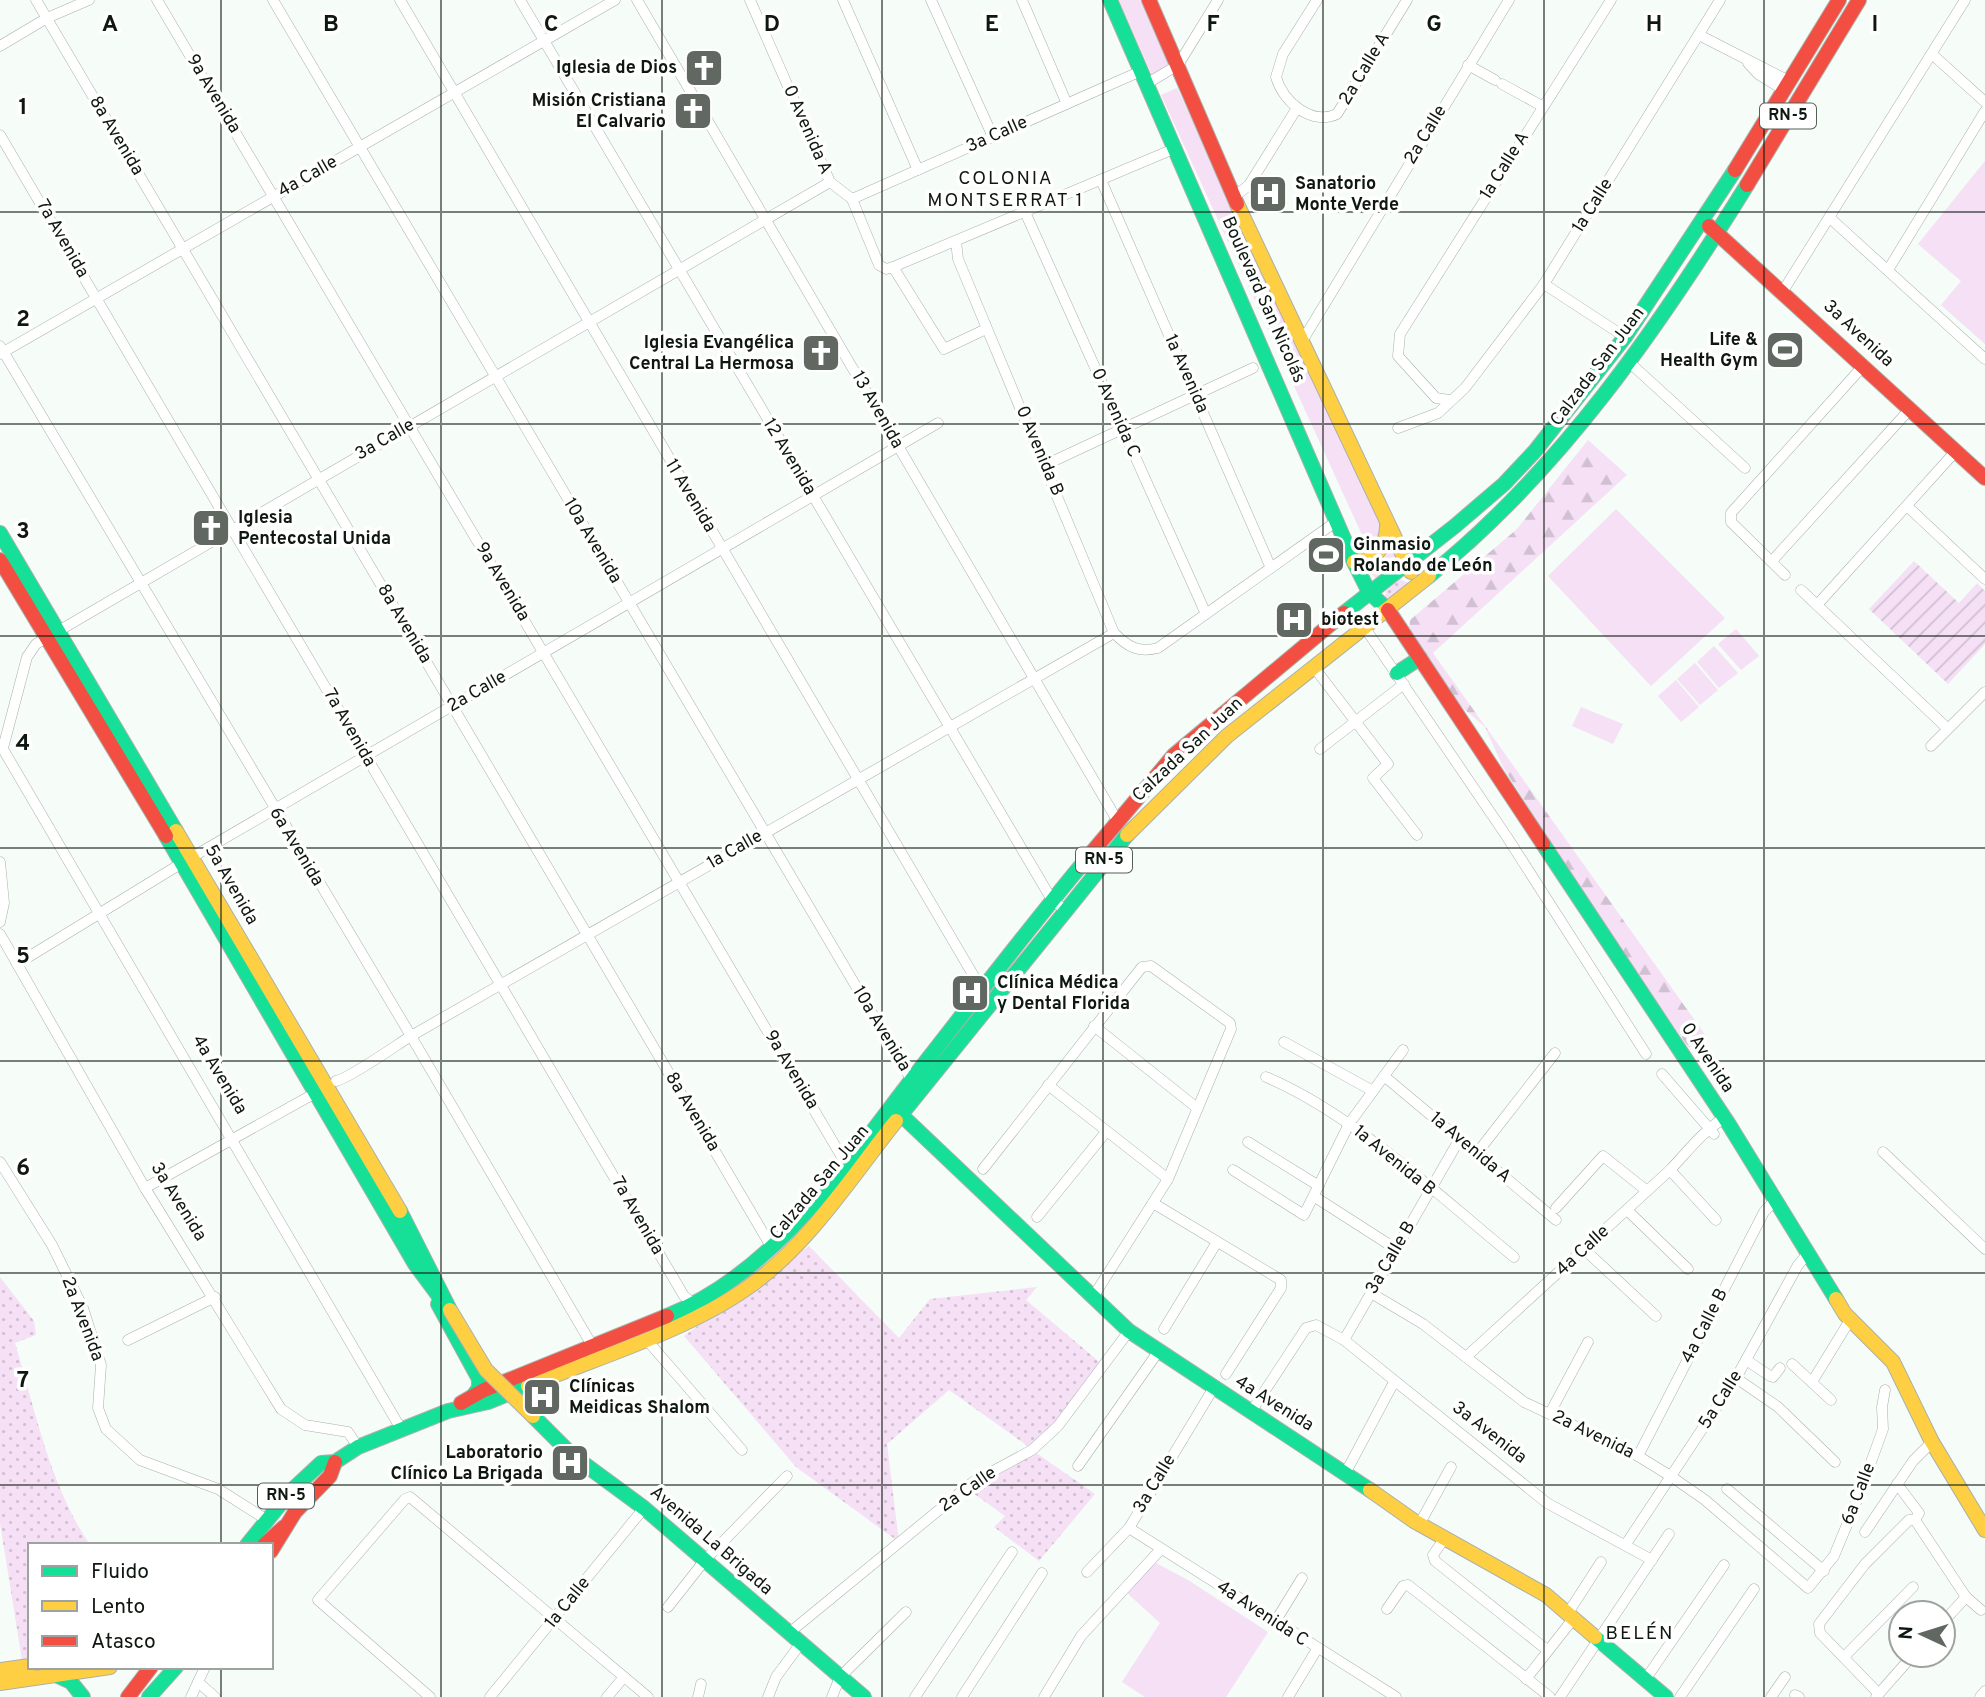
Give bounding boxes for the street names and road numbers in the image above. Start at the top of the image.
street label: 2a Calle A [1334,28,1396,110]
street label: 9a Avenida [180,50,246,138]
street label: 0 Avenida A [777,82,837,178]
street label: 8a Avenida [83,92,149,180]
street label: 2a Calle [1399,101,1453,169]
road number: RN-5 [1760,104,1816,128]
street label: 3a Calle [963,111,1031,159]
street label: 1a Calle A [1475,128,1535,204]
street label: 4a Calle [274,151,342,203]
street label: 1a Calle [1567,174,1619,238]
street label: 7a Avenida [30,196,94,282]
street label: Boulevard San Nicolás [1216,213,1310,387]
street label: 3a Avenida [1818,295,1898,373]
street label: Calzada San Juan [1546,303,1650,431]
street label: 1a Avenida [1158,331,1214,417]
street label: 0 Avenida C [1085,365,1145,461]
street label: 13 Avenida [846,367,908,453]
street label: 0 Avenida B [1010,402,1068,500]
street label: 3a Calle [351,414,419,466]
street label: 12 Avenida [757,414,821,500]
street label: 11 Avenida [659,455,721,537]
street label: 10a Avenida [557,494,627,588]
street label: 9a Avenida [469,538,535,626]
street label: 8a Avenida [371,580,437,668]
street label: 2a Calle [443,666,511,718]
street label: 7a Avenida [317,685,381,771]
street label: Calzada San Juan [1128,693,1248,807]
street label: 6a Avenida [263,803,329,891]
street label: 1a Calle [703,825,767,875]
street label: 5a Avenida [199,841,263,929]
road number: RN-5 [1076,848,1132,873]
street label: 10a Avenida [846,982,916,1076]
street label: 0 Avenida [1675,1019,1739,1097]
street label: 9a Avenida [758,1026,824,1114]
street label: 4a Avenida [186,1031,252,1119]
street label: 8a Avenida [659,1068,725,1156]
street label: 1a Avenida A [1424,1107,1516,1189]
street label: Calzada San Juan [765,1121,875,1245]
street label: 1a Avenida B [1348,1121,1440,1201]
street label: 3a Avenida [145,1158,211,1246]
street label: 7a Avenida [605,1173,669,1259]
street label: 3a Calle B [1361,1217,1421,1299]
street label: 4a Calle [1551,1220,1615,1282]
street label: 2a Avenida [55,1274,109,1364]
street label: 4a Calle B [1676,1285,1734,1367]
street label: 5a Calle [1694,1366,1748,1434]
street label: 4a Avenida [1230,1371,1318,1437]
street label: 3a Avenida [1447,1397,1531,1469]
street label: 2a Avenida [1548,1405,1638,1465]
street label: 3a Calle [1128,1450,1182,1518]
street label: 6a Calle [1837,1460,1881,1528]
street label: 2a Calle [935,1462,1001,1518]
street label: Avenida La Brigada [645,1481,777,1601]
road number: RN-5 [258,1484,314,1508]
street label: 1a Calle [540,1572,596,1634]
street label: 4a Avenida C [1212,1576,1312,1652]

